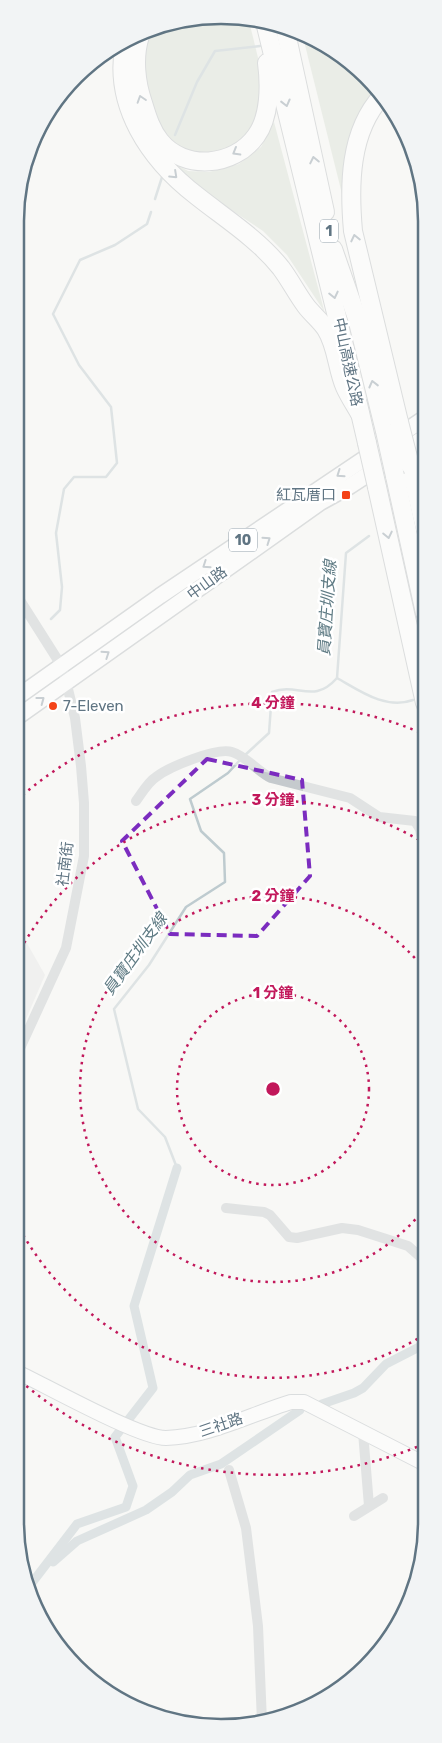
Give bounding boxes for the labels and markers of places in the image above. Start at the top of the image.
place label: 紅瓦厝口 [276,486,336,504]
marker: 紅瓦厝口 [340,489,352,501]
place label: 7-Eleven [63,697,124,715]
marker: 7-Eleven [47,700,59,712]
centre of rings [264,1080,282,1098]

